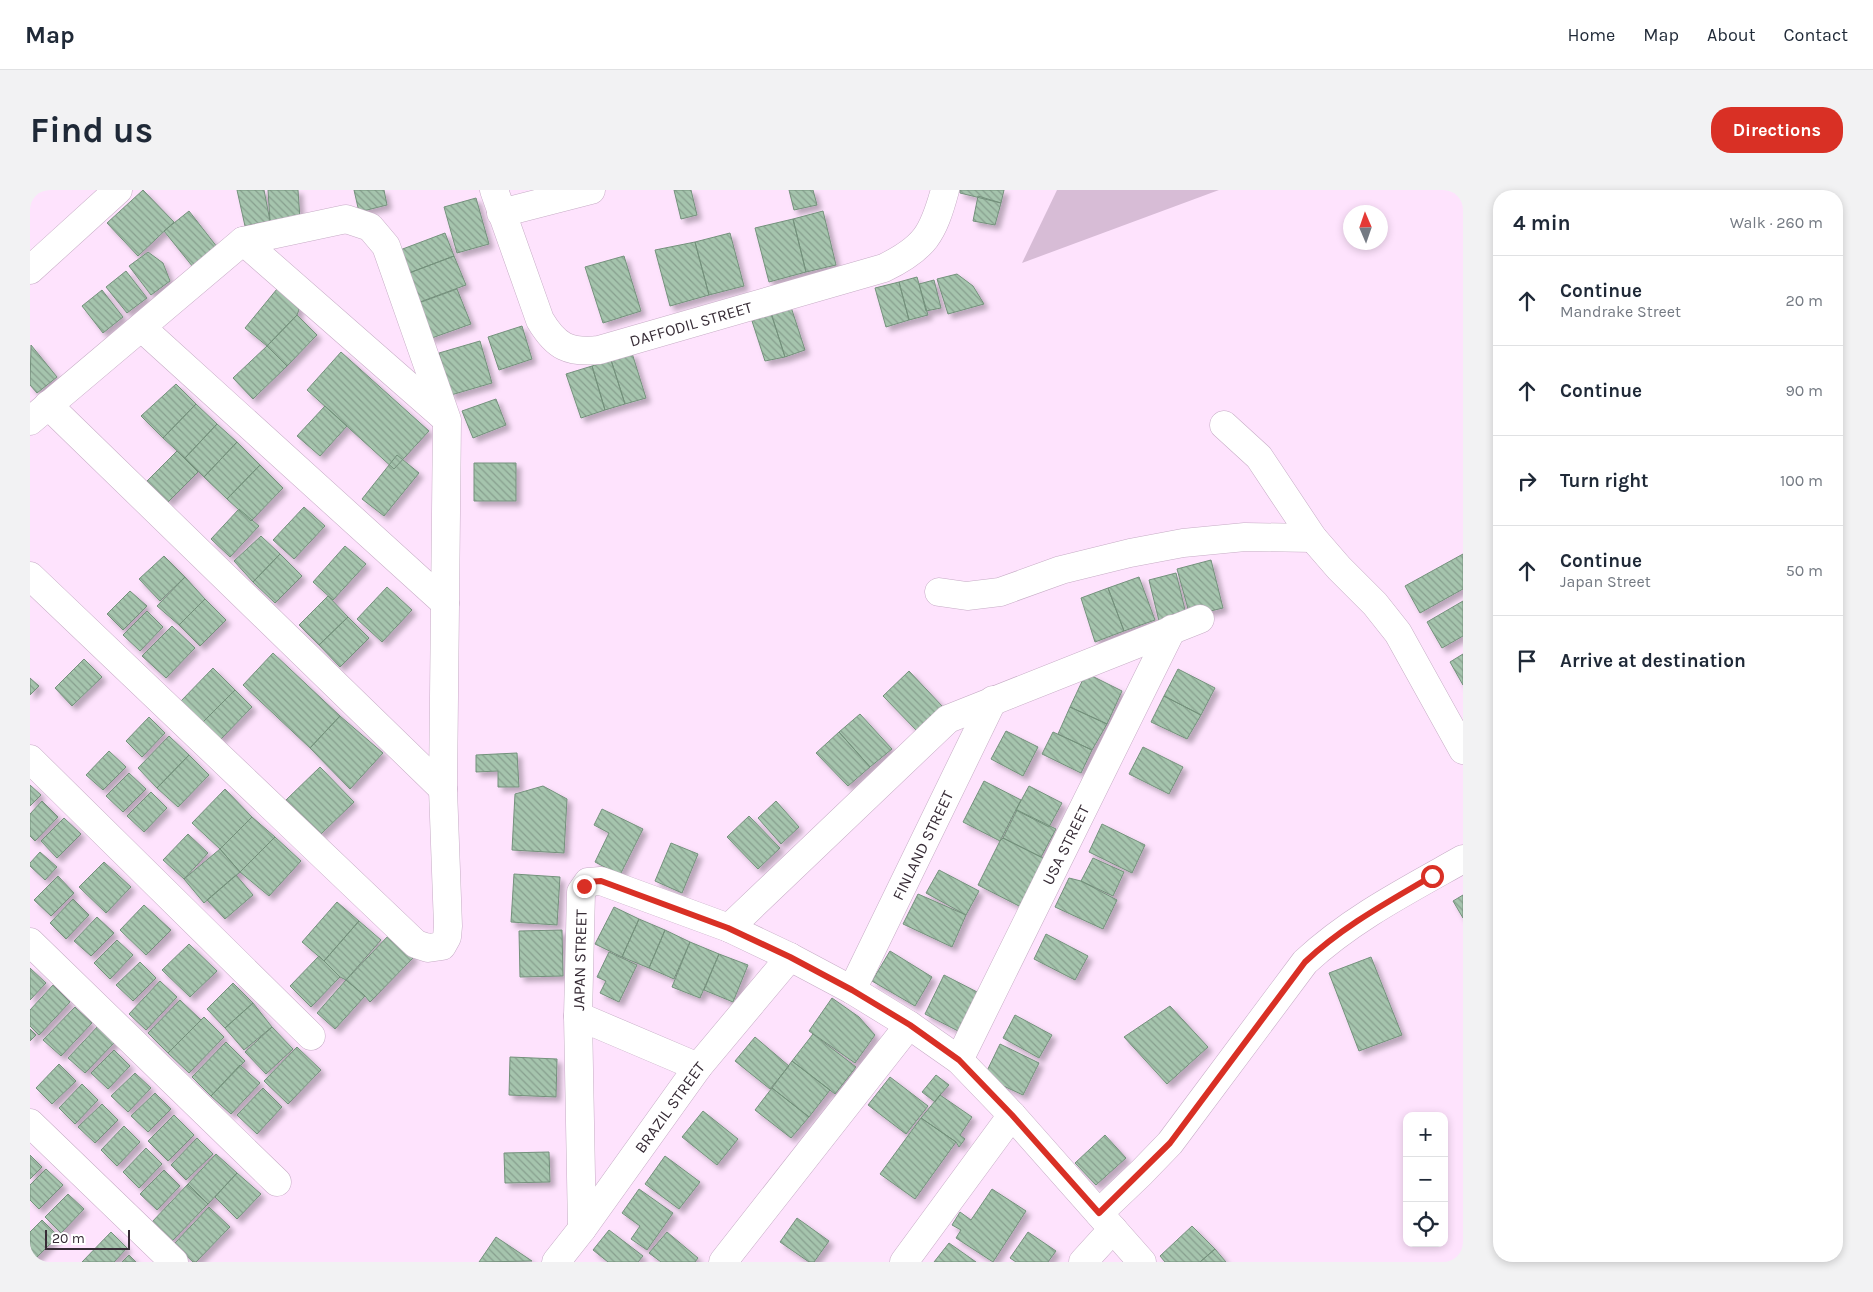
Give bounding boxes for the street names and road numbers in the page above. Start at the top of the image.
street label: DAFFODIL STREET [627,297,754,350]
street label: FINLAND STREET [888,787,957,903]
street label: USA STREET [1038,802,1093,888]
street label: JAPAN STREET [569,909,590,1011]
street label: BRAZIL STREET [630,1057,708,1156]

